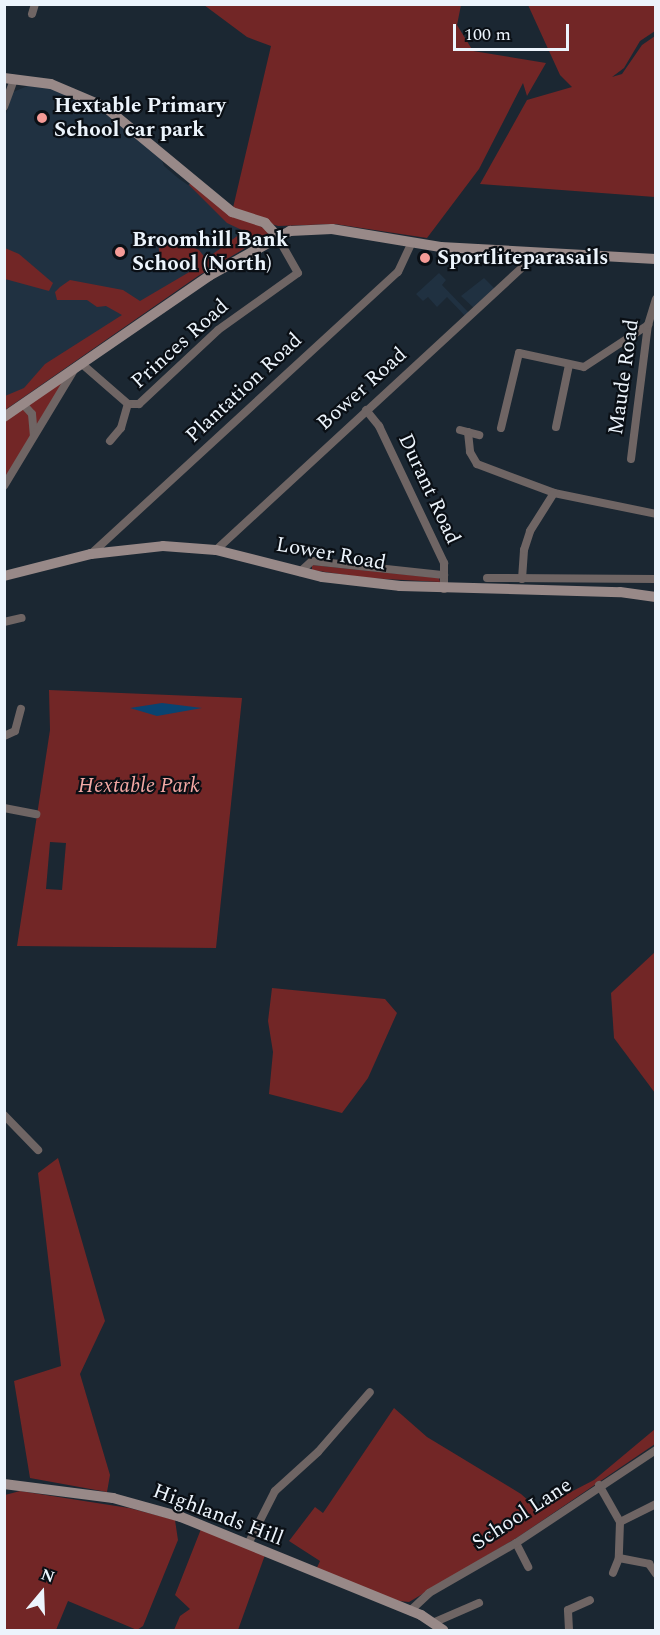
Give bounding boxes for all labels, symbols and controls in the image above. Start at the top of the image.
scale bar [456,12,572,50]
text: 100 m [464,21,511,48]
place label: Hextable Primary School car park [54,93,226,143]
marker: Hextable Primary School car park [35,111,49,125]
place label: Broomhill Bank School (North) [132,227,288,277]
marker: Broomhill Bank School (North) [113,245,127,259]
place label: Sportliteparasails [437,245,608,271]
marker: Sportliteparasails [418,251,432,265]
street label: Princes Road [126,294,234,394]
street label: Maude Road [603,317,645,437]
street label: Plantation Road [181,328,307,448]
street label: Bower Road [312,342,412,436]
street label: Durant Road [392,430,466,548]
street label: Lower Road [274,532,388,576]
park label: Hextable Park [78,773,200,799]
street label: School Lane [467,1472,577,1556]
street label: Highlands Hill [149,1479,287,1551]
north arrow [12,1563,72,1623]
text: N [38,1563,58,1589]

